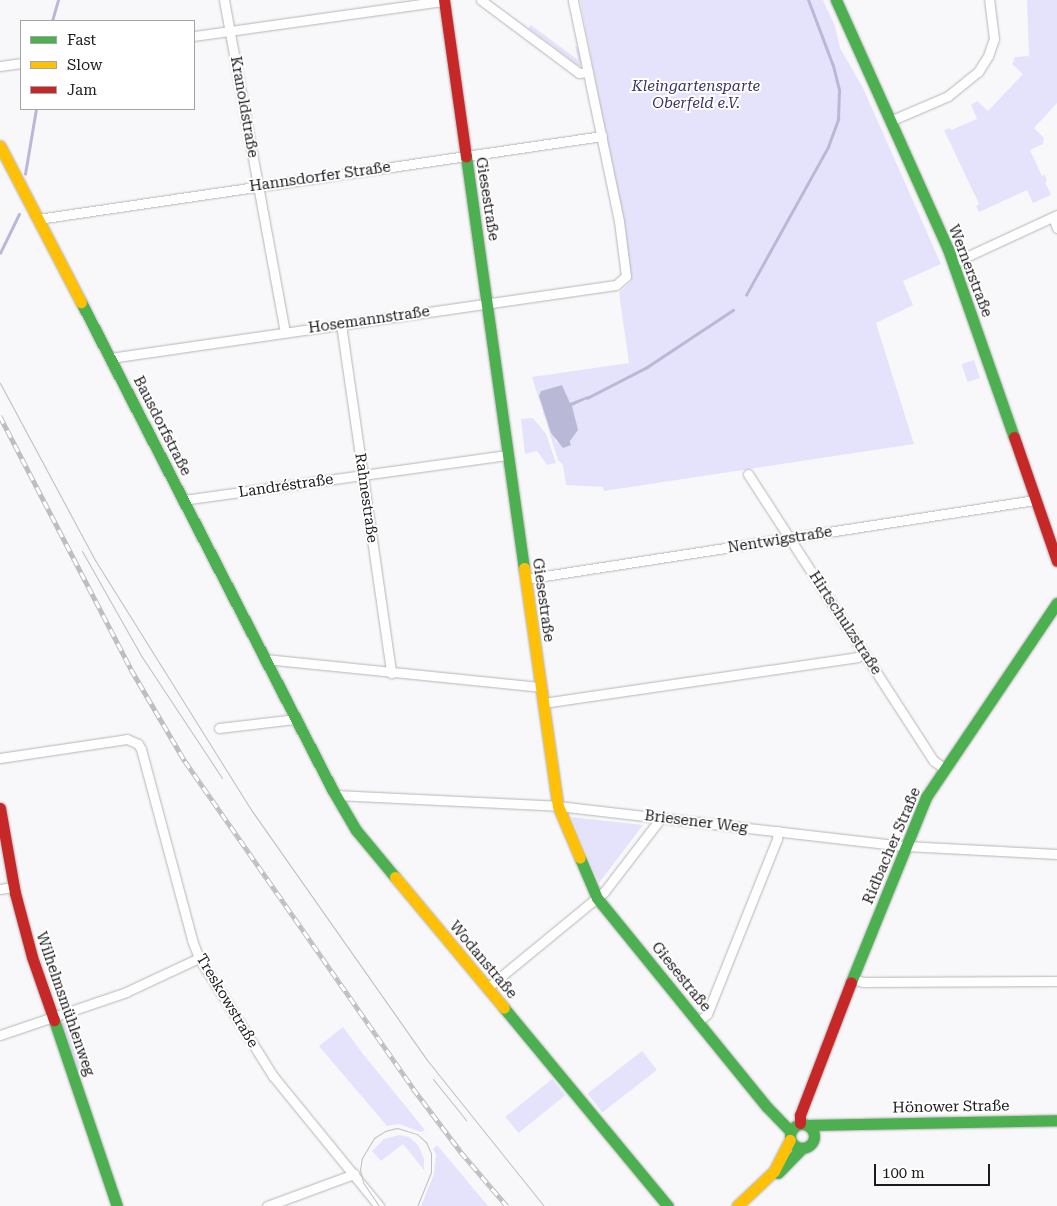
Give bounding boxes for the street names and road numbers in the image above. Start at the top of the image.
street label: Kranoldstraße [226,55,262,159]
street label: Giesestraße [472,156,502,242]
street label: Hannsdorfer Straße [248,158,392,196]
street label: Wernerstraße [944,222,996,320]
street label: Hosemannstraße [307,303,431,337]
street label: Bausdorfstraße [129,373,195,479]
street label: Rahnestraße [351,452,381,544]
street label: Landréstraße [237,470,335,502]
street label: Nentwigstraße [726,523,834,557]
street label: Giesestraße [528,557,558,643]
street label: Hirtschulzstraße [805,568,885,678]
street label: Ridbacher Straße [859,785,925,907]
street label: Briesener Weg [643,807,749,837]
street label: Wodanstraße [445,918,521,1002]
street label: Wilhelmsmühlenweg [32,930,98,1078]
street label: Giesestraße [647,939,715,1015]
street label: Treskowstraße [192,951,262,1051]
street label: Hönower Straße [892,1097,1010,1117]

